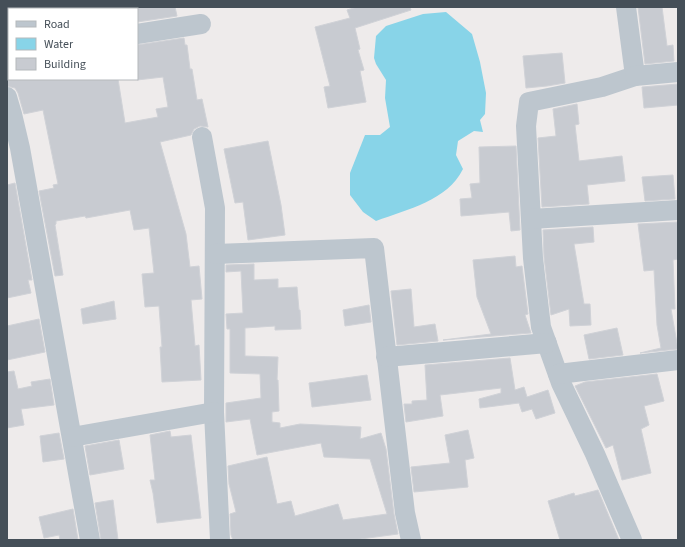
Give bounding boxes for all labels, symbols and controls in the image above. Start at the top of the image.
legend [8,8,138,80]
text: Road [44,16,70,33]
text: Water [44,36,74,53]
text: Building [44,56,86,73]

